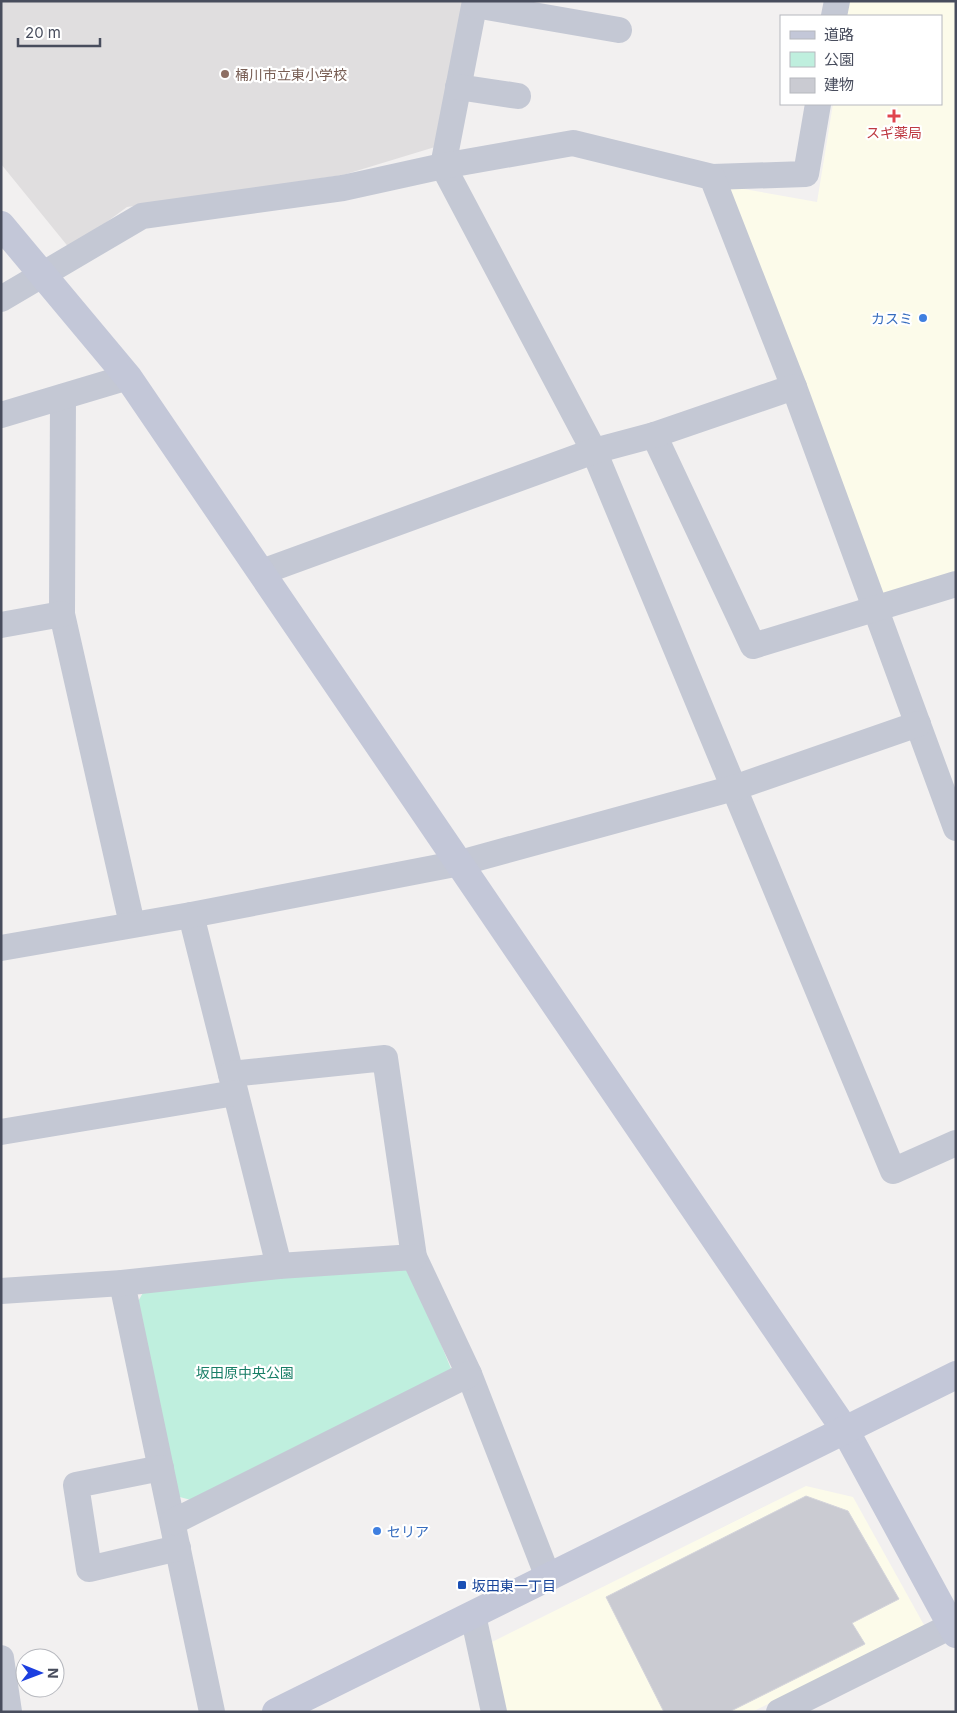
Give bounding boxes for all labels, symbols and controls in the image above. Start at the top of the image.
scale bar [18,15,100,47]
legend [780,15,942,105]
text: 20 m [25,23,61,42]
text: 道路 [824,25,854,44]
text: 公園 [824,50,854,69]
place label: 桶川市立東小学校 [235,66,347,83]
marker: 桶川市立東小学校 [219,68,231,80]
text: 建物 [824,75,854,94]
marker: スギ薬局 [888,110,900,122]
place label: スギ薬局 [866,124,922,141]
place label: カスミ [871,310,913,327]
marker: カスミ [917,312,929,324]
park label: 坂田原中央公園 [196,1364,294,1381]
place label: セリア [387,1523,429,1540]
marker: セリア [371,1525,383,1537]
place label: 坂田東一丁目 [472,1577,556,1594]
marker: 坂田東一丁目 [456,1579,468,1591]
north arrow [15,1648,65,1698]
text: N [45,1668,62,1679]

